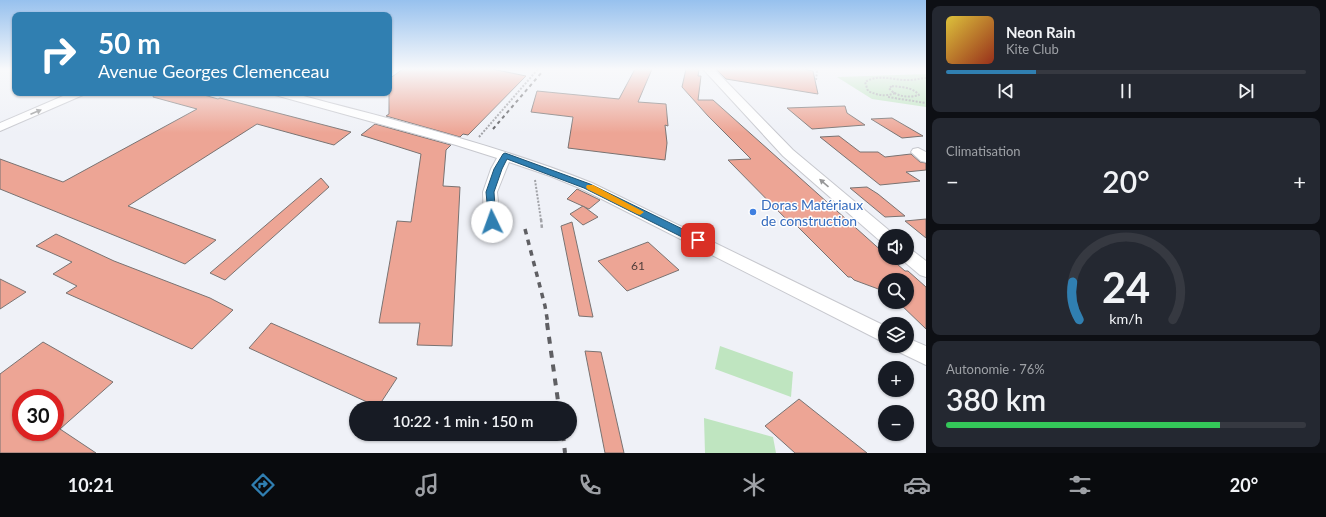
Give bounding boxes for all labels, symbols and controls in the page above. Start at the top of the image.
text: Neon Rain [1006,23,1075,41]
text: 50 m [98,26,161,60]
icon: right [32,28,84,80]
text: Kite Club [1006,41,1059,57]
text: Avenue Georges Clemenceau [98,60,329,82]
icon: previous [995,80,1017,102]
icon: pause [1115,80,1137,102]
icon: next [1235,80,1257,102]
one-way arrow [30,109,41,115]
text: Climatisation [946,143,1021,159]
text: 20° [1102,163,1150,199]
text: − [946,168,959,195]
text: + [1293,168,1306,195]
one-way arrow [818,179,829,188]
place label: Doras Matériaux de construction [761,196,863,229]
position arrow [471,201,513,243]
marker: Doras Matériaux de construction [748,207,758,217]
pin [681,223,715,257]
icon: arrive [687,229,709,251]
map controls [878,229,914,441]
button: sound [878,229,914,265]
house number: 61 [631,258,645,273]
text: 24 [1102,262,1150,312]
button: search [878,273,914,309]
text: km/h [1109,310,1143,327]
button: layers [878,317,914,353]
button: + [878,361,914,397]
text: Autonomie · 76% [946,361,1045,377]
text: 380 km [946,381,1046,417]
speed limit sign: 30 [12,389,64,441]
button: − [878,405,914,441]
text: 10:22 · 1 min · 150 m [393,412,533,430]
icon: directions [249,471,277,499]
icon: music [413,471,441,499]
icon: phone [576,471,604,499]
icon: climate [740,471,768,499]
icon: car [903,471,931,499]
icon: filters [1066,471,1094,499]
text: 10:21 [68,474,114,496]
text: 20° [1230,474,1258,496]

